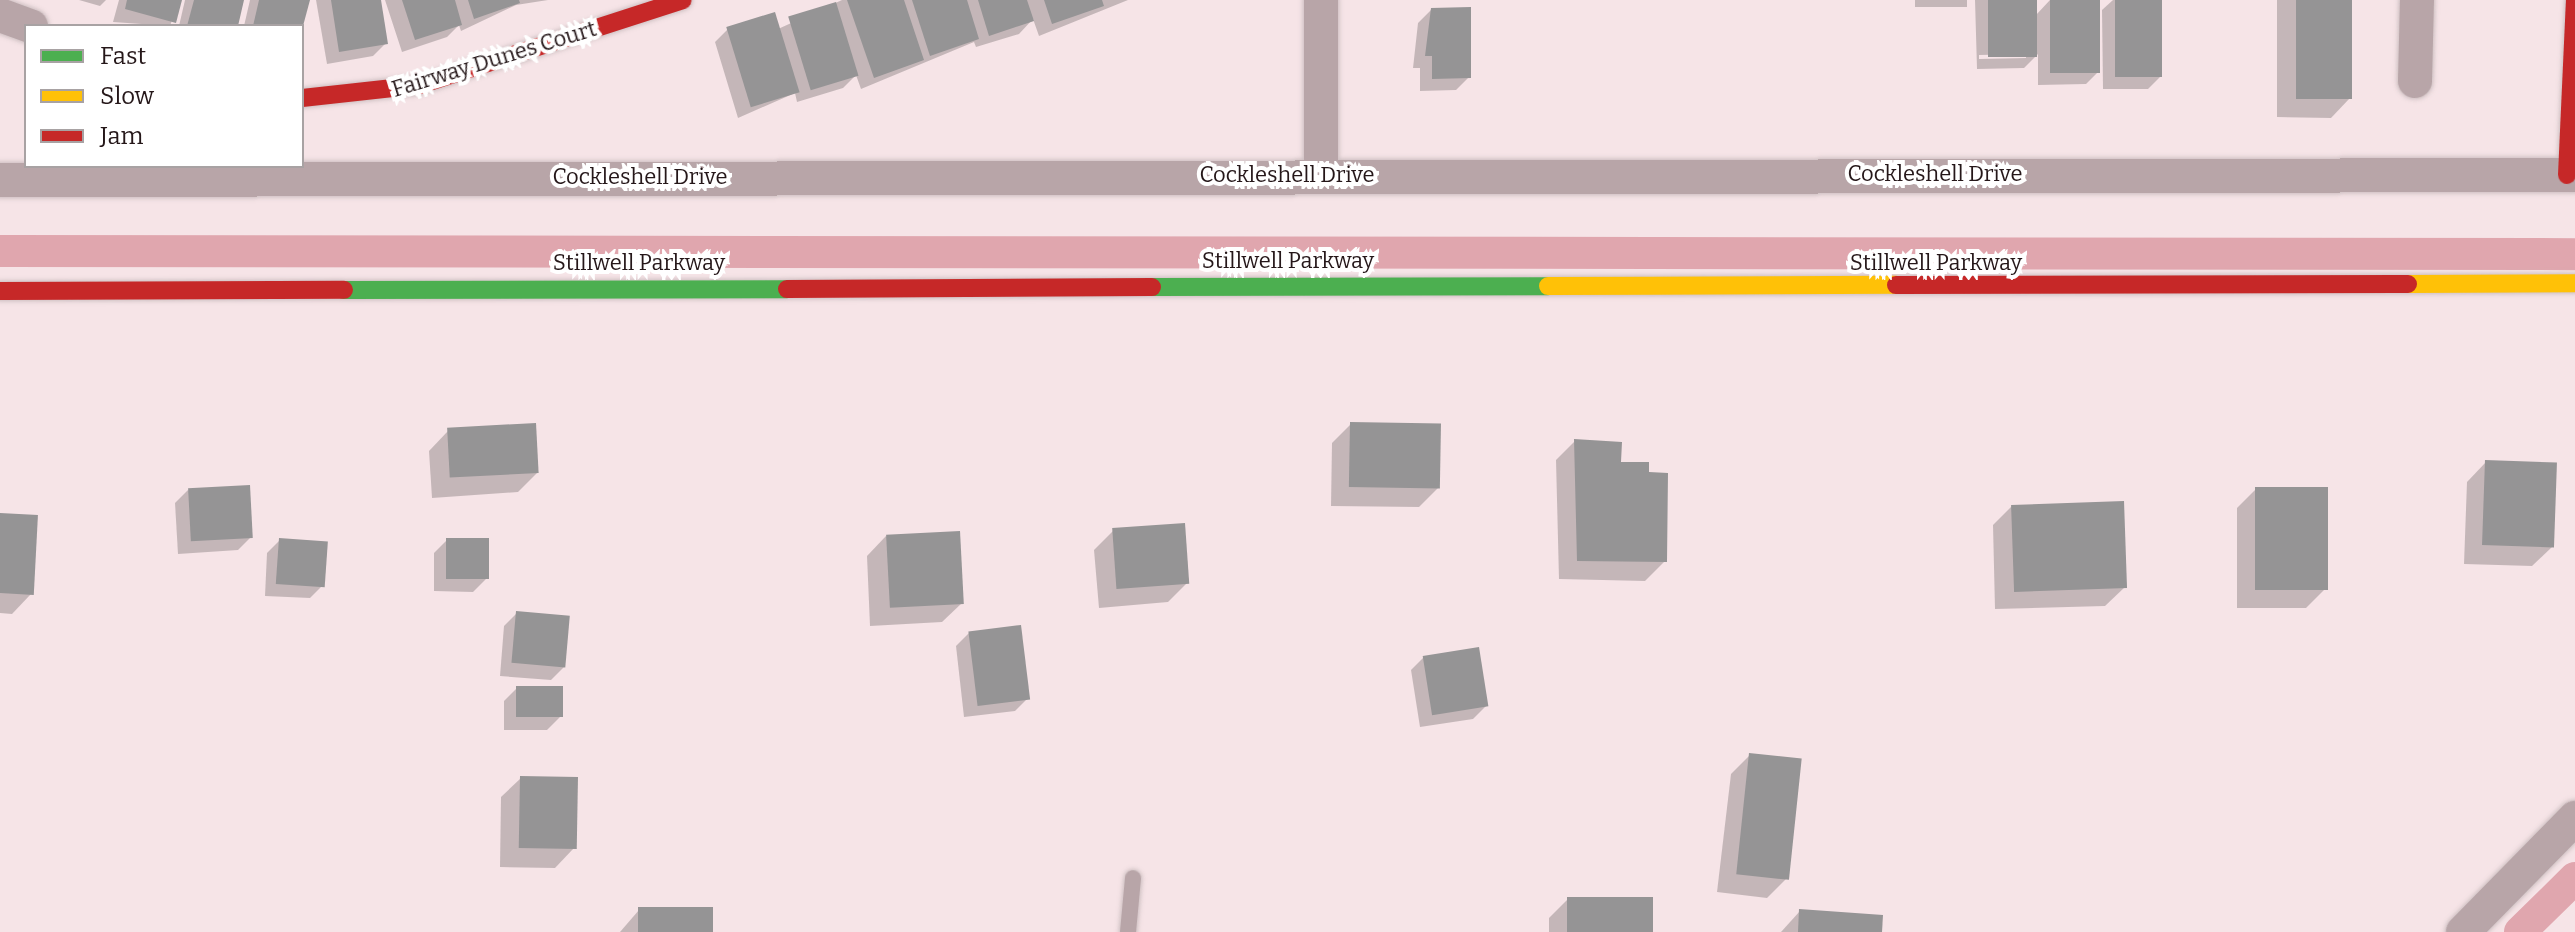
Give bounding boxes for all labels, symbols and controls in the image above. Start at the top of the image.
street label: Fairway Dunes Court [389,15,599,103]
legend [24,24,304,168]
text: Fast [100,42,146,70]
text: Slow [100,82,154,110]
text: Jam [100,122,143,150]
street label: Cockleshell Drive [1847,161,2023,187]
street label: Cockleshell Drive [1199,162,1375,188]
street label: Cockleshell Drive [552,164,728,190]
street label: Stillwell Parkway [1202,248,1374,274]
street label: Stillwell Parkway [553,250,725,276]
street label: Stillwell Parkway [1850,250,2022,276]

